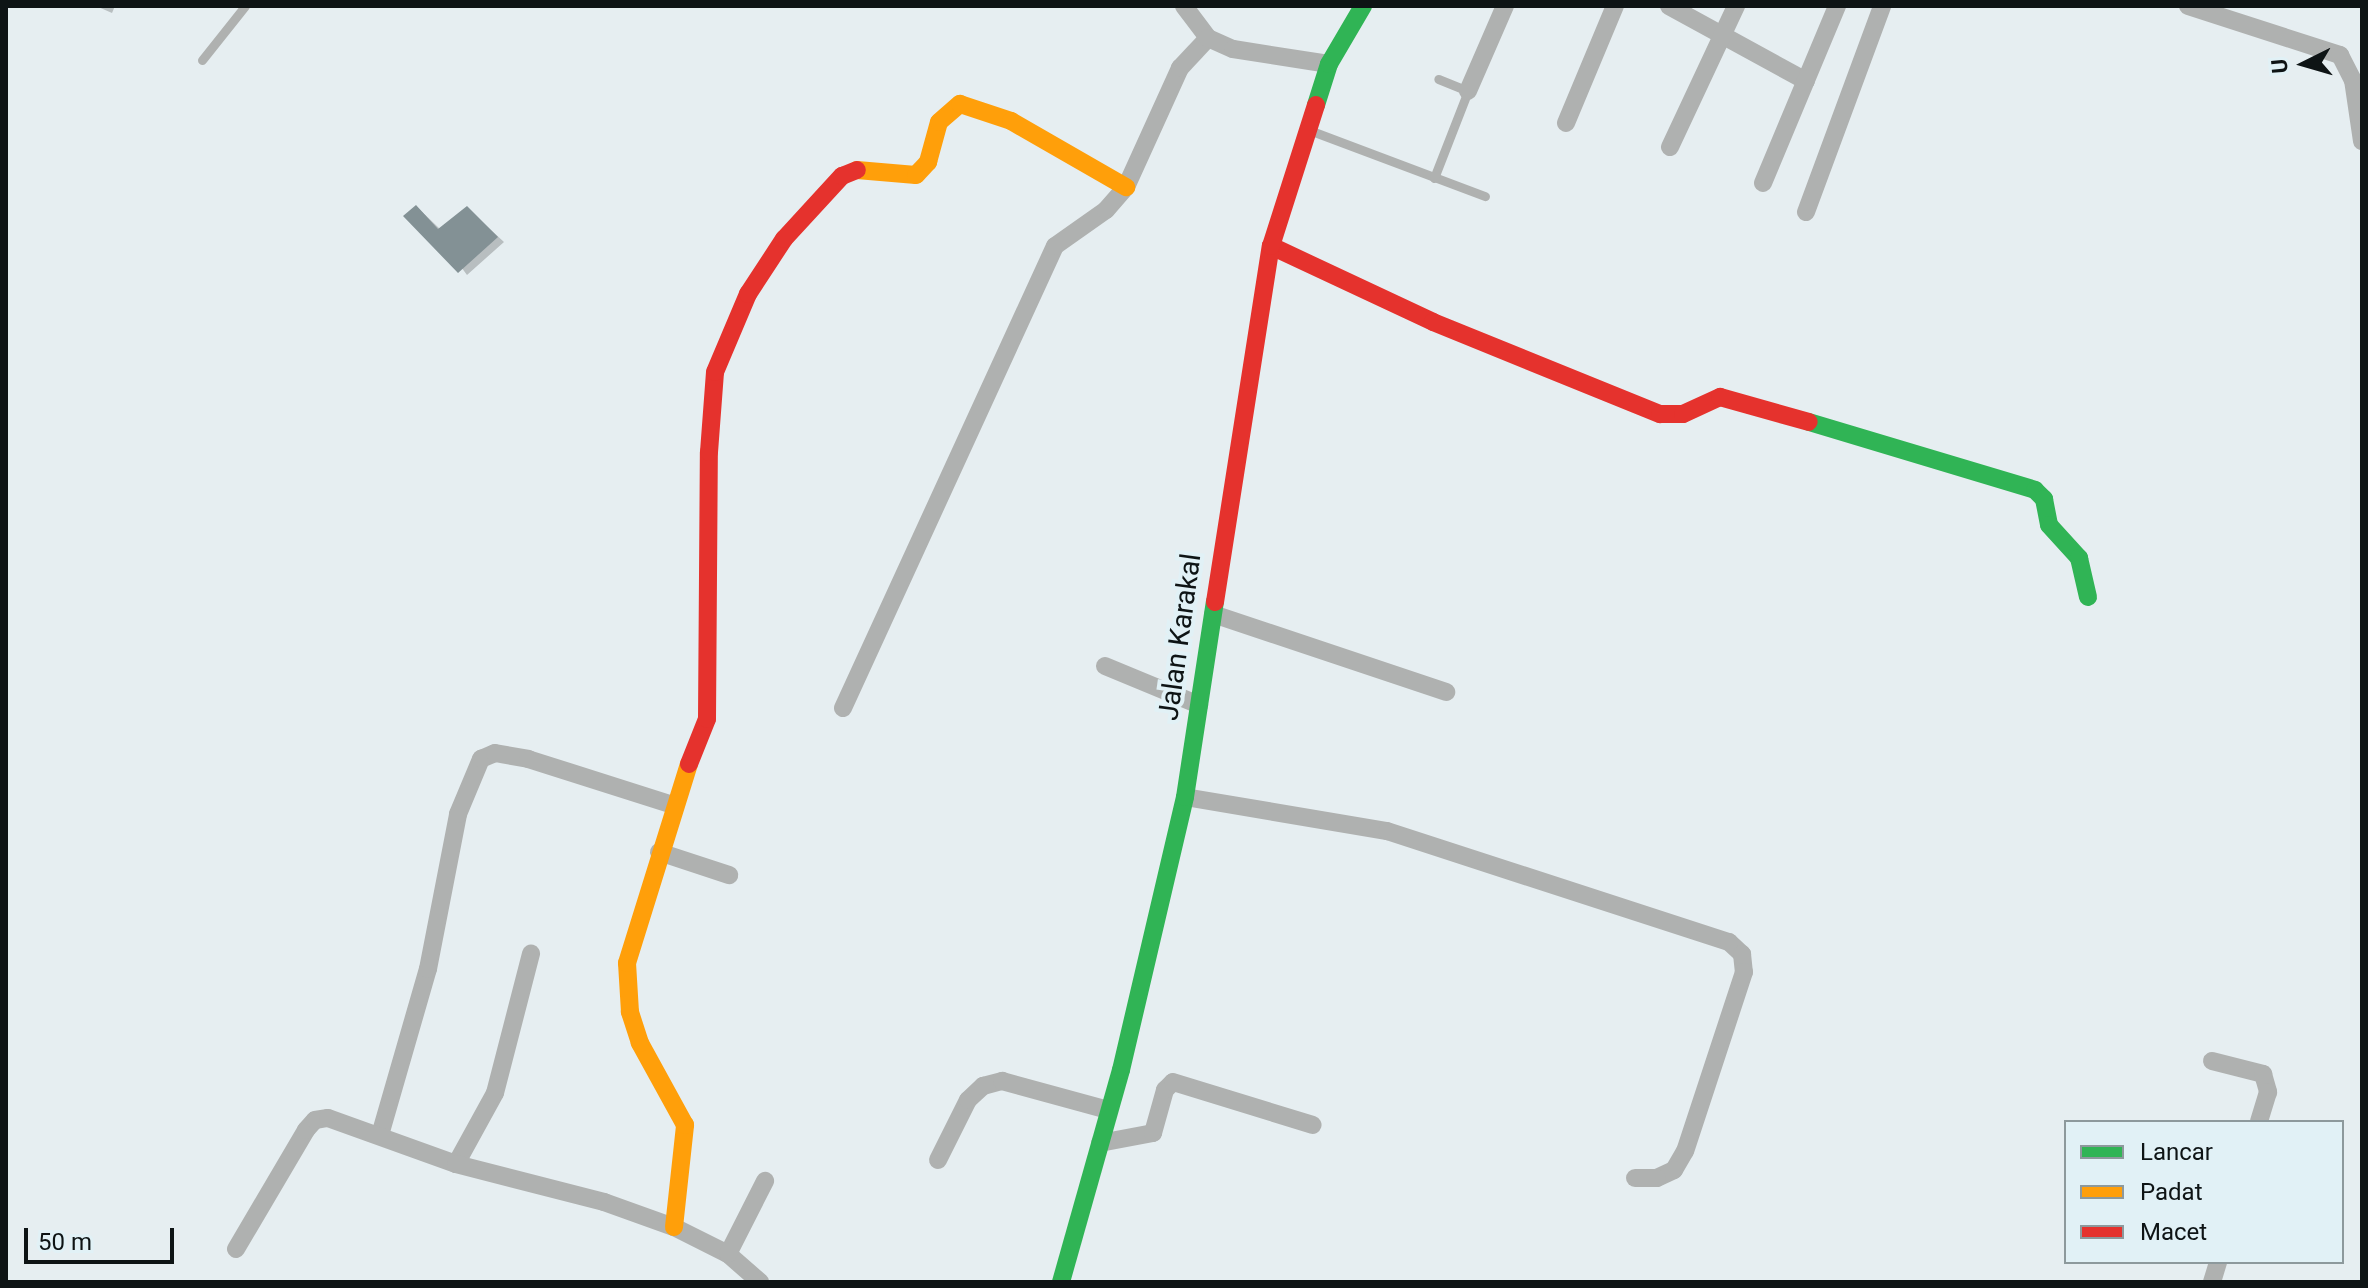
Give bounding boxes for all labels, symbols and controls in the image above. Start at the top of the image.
north arrow [2264,24,2344,104]
text: U [2267,58,2293,74]
street label: Jalan Karakal [1152,551,1208,723]
legend [2064,1120,2344,1264]
text: Lancar [2140,1138,2213,1166]
text: Padat [2140,1178,2203,1206]
scale bar [28,1212,178,1262]
text: Macet [2140,1218,2207,1246]
text: 50 m [38,1228,92,1256]

